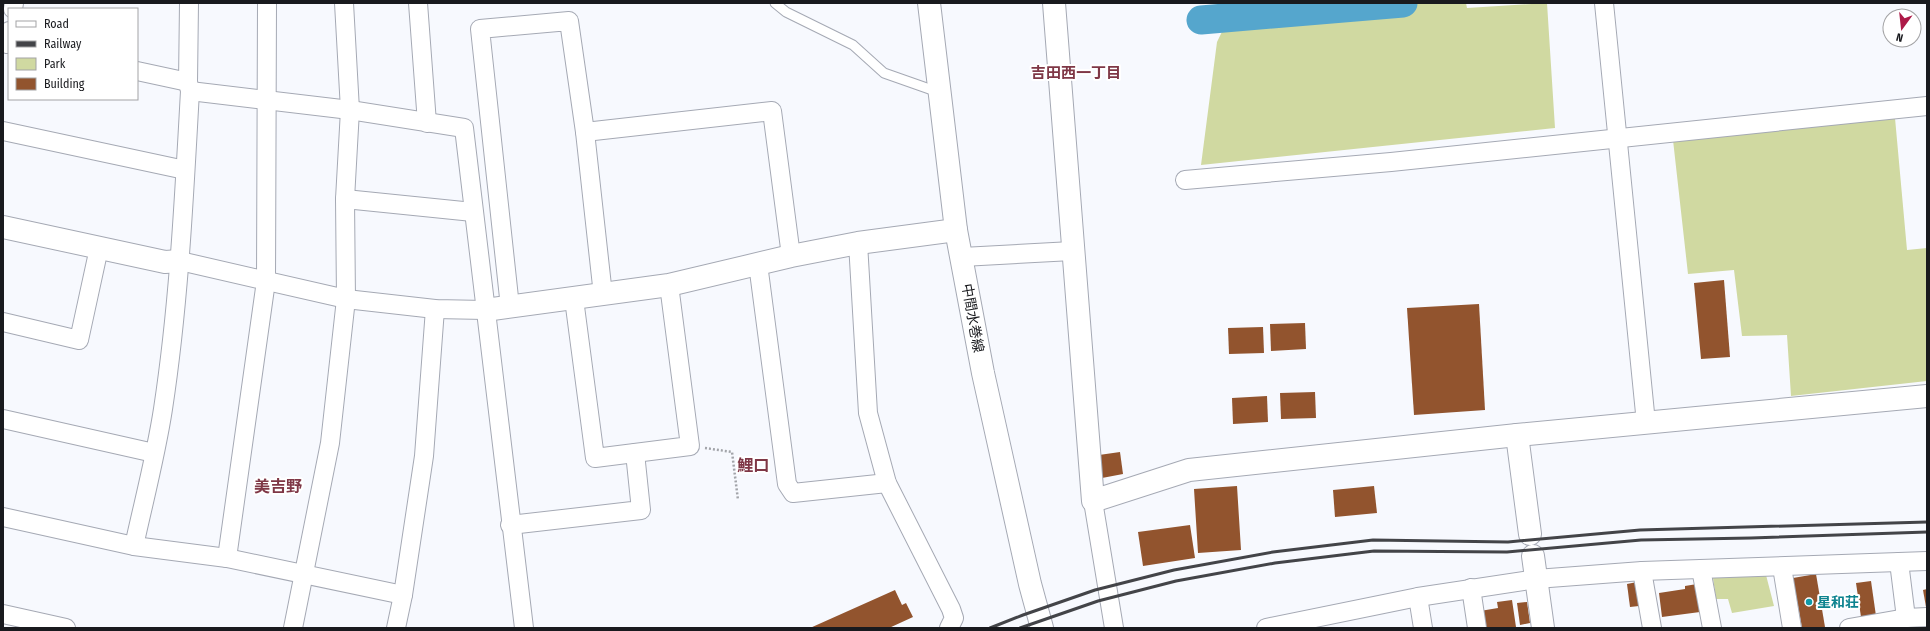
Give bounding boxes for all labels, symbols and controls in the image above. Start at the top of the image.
legend [8,8,138,100]
north arrow [1882,8,1922,48]
text: Road [44,17,69,31]
text: N [1895,30,1904,44]
text: Railway [44,37,82,51]
text: Park [44,57,66,71]
district label: 吉田西一丁目 [1031,64,1121,82]
text: Building [44,77,85,91]
street label: 中間水巻線 [958,282,987,354]
district label: 鯉口 [737,456,769,475]
district label: 美吉野 [254,477,302,496]
place label: 星和荘 [1817,594,1859,611]
marker: 星和荘 [1804,597,1814,607]

